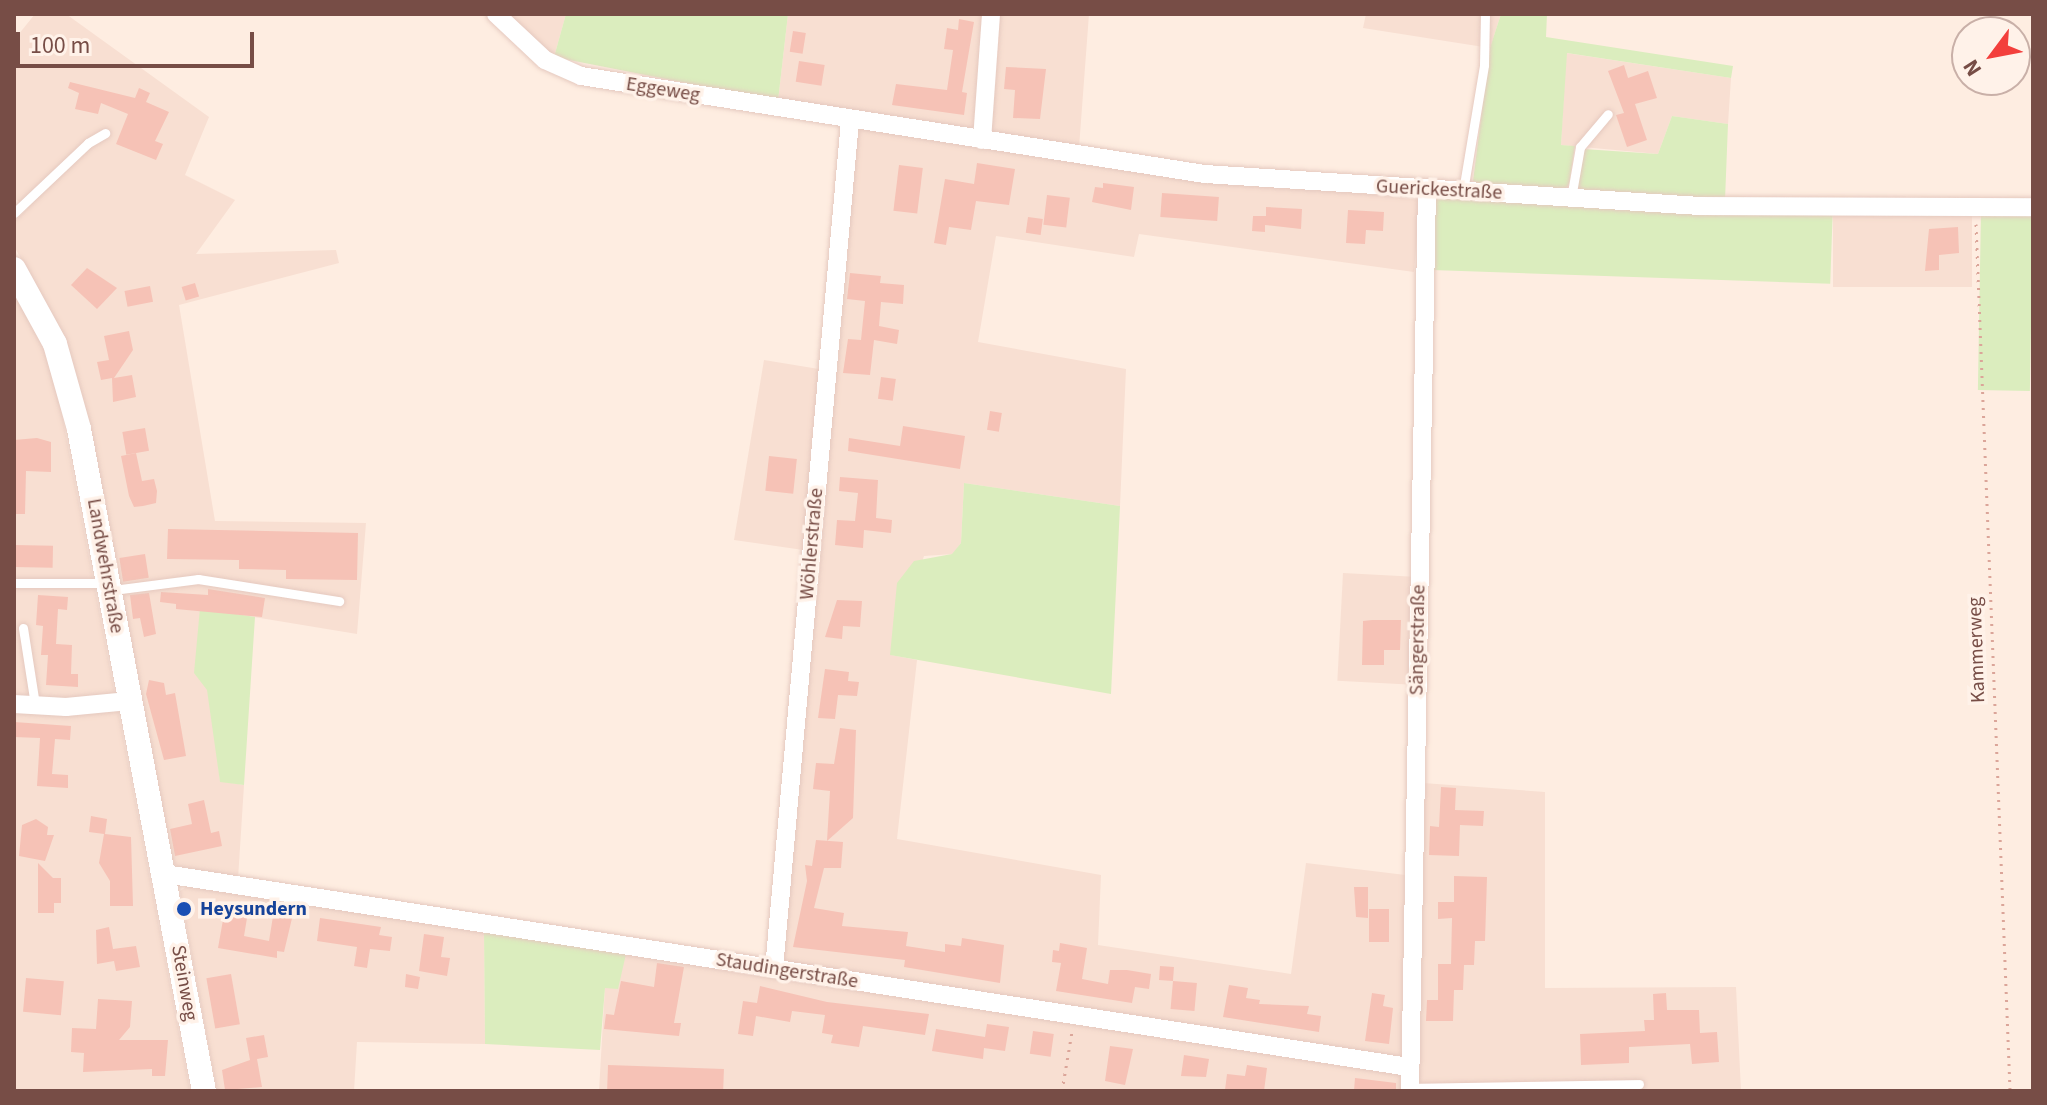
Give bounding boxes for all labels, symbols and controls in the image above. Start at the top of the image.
scale bar [20,16,258,66]
north arrow [1951,16,2031,96]
text: 100 m [30,28,90,63]
text: N [1955,53,1990,82]
street label: Eggeweg [624,72,702,108]
street label: Guerickestraße [1375,175,1503,205]
street label: Wöhlerstraße [795,487,829,601]
street label: Landwehrstraße [81,497,129,635]
street label: Sängerstraße [1405,584,1431,696]
street label: Kammerweg [1963,597,1991,703]
place label: Heysundern [200,897,307,921]
marker: Heysundern [175,900,193,918]
street label: Steinweg [166,943,202,1023]
street label: Staudingerstraße [714,948,860,994]

